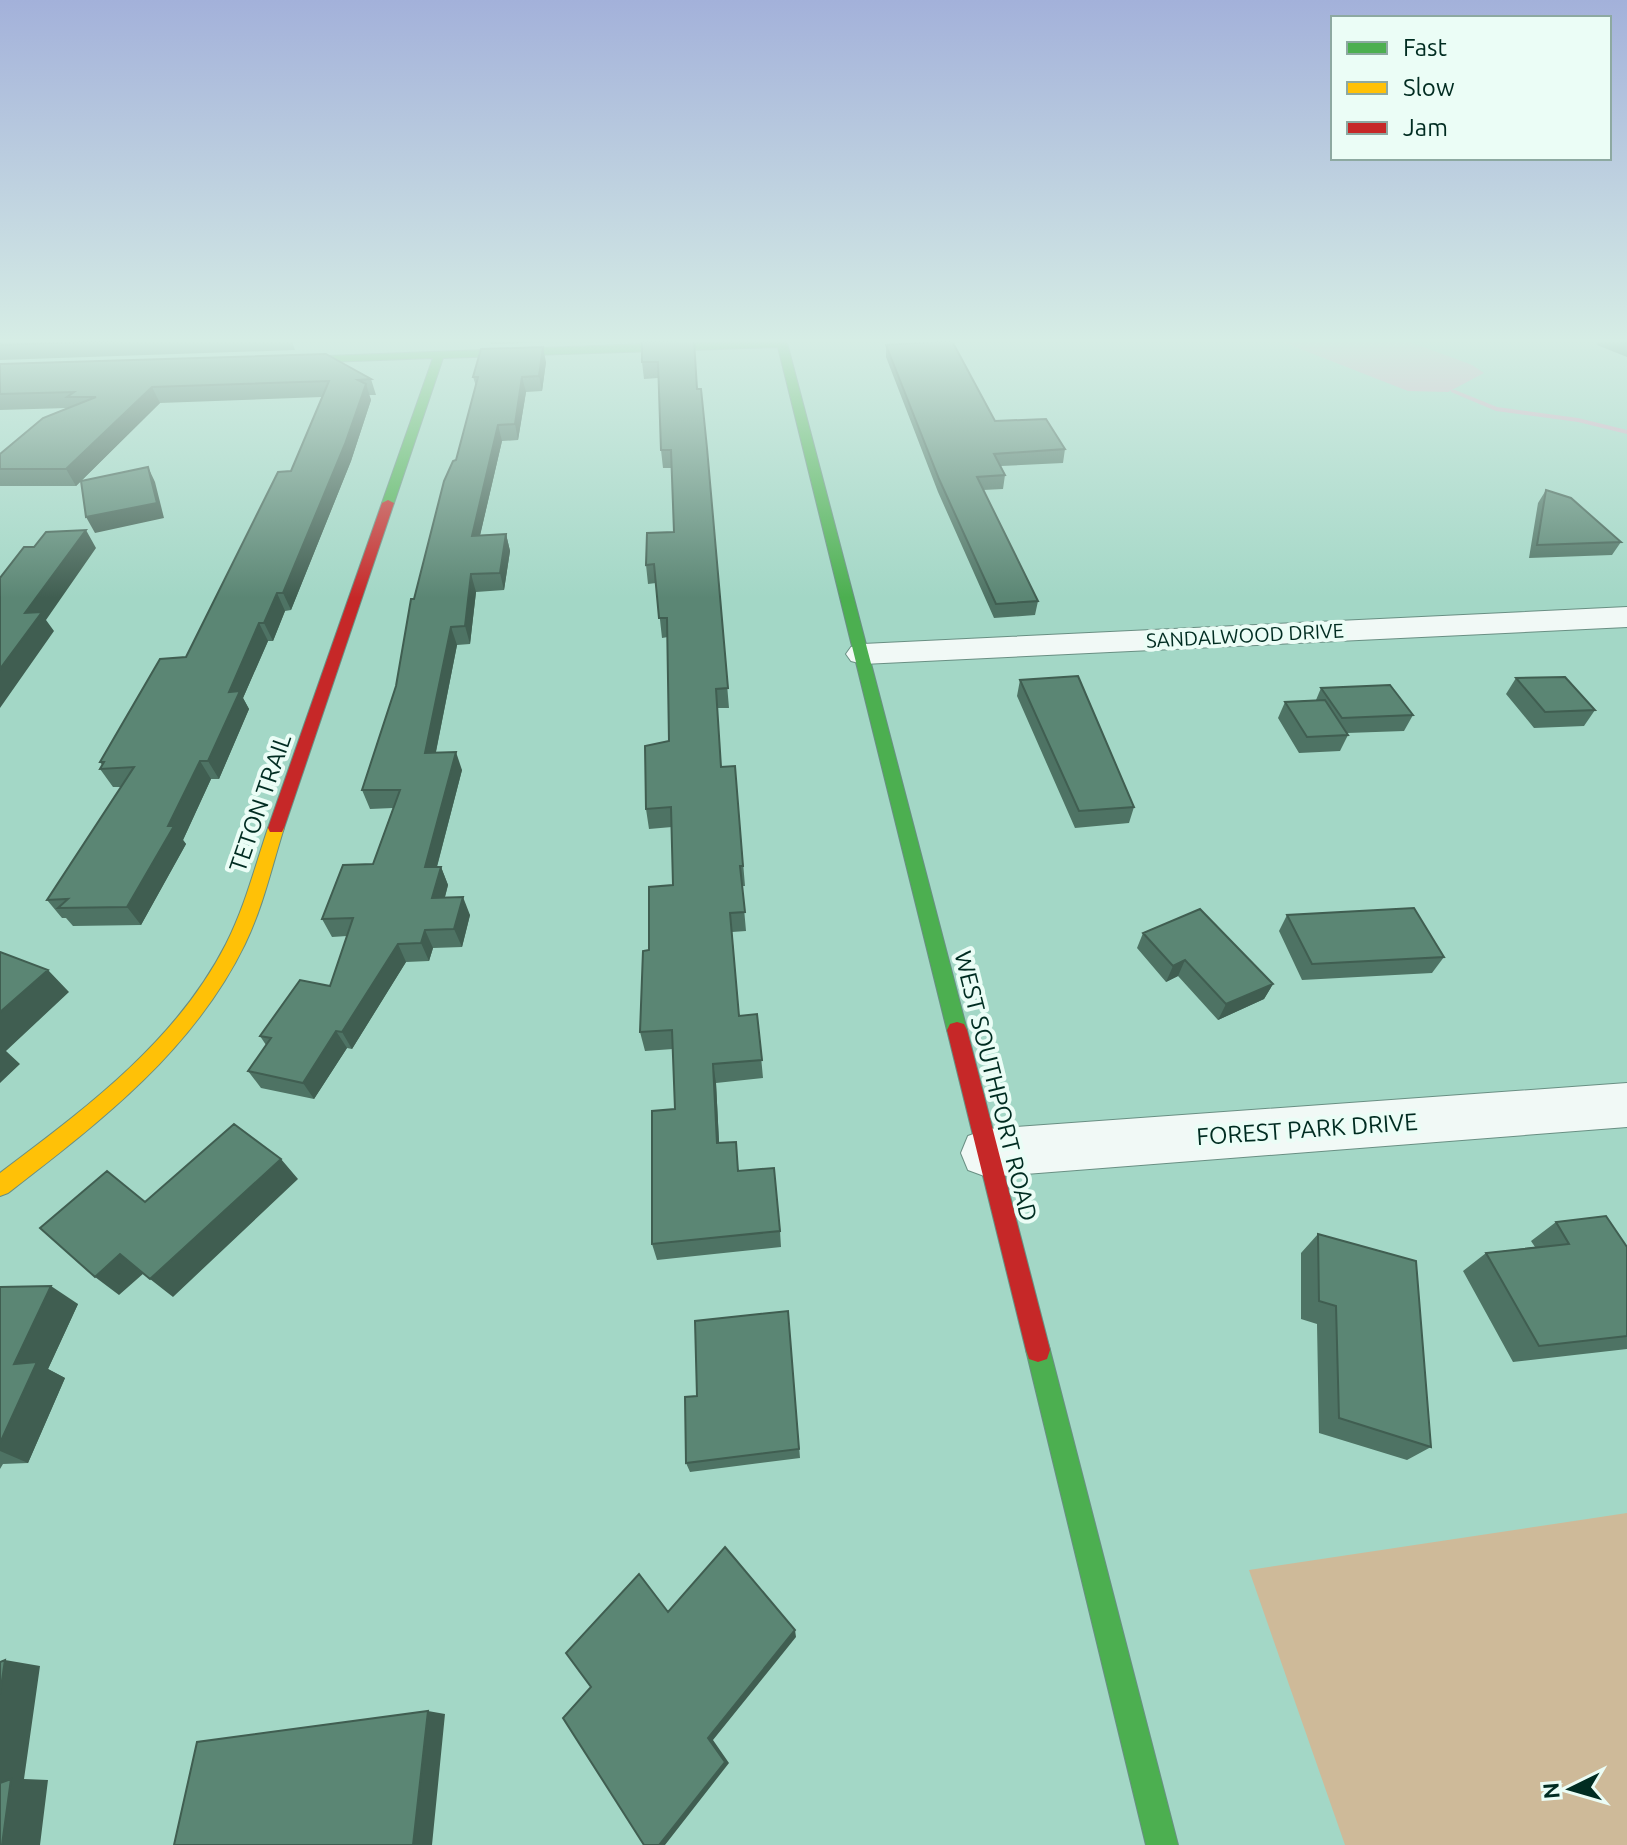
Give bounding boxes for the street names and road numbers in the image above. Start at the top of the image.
street label: SANDALWOOD DRIVE [1146,618,1344,652]
street label: TETON TRAIL [224,731,296,875]
street label: WEST SOUTHPORT ROAD [949,948,1043,1224]
street label: FOREST PARK DRIVE [1195,1108,1419,1150]

